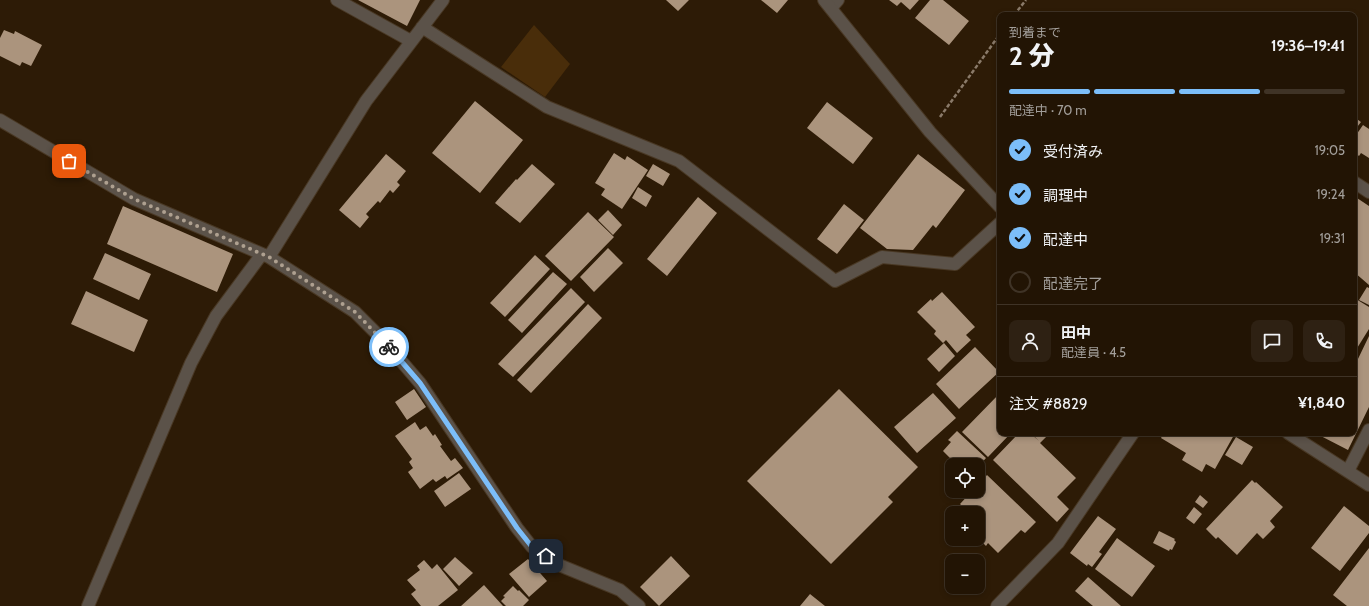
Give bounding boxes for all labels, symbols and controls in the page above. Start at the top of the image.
text: 到着まで [1009,24,1061,40]
text: 19:36–19:41 [1271,37,1345,55]
text: 2 分 [1009,40,1055,72]
text: 配達中 · 70 m [1009,102,1087,118]
icon: check [1009,139,1031,161]
text: 19:05 [1315,142,1345,158]
text: 受付済み [1043,143,1103,161]
pin [52,144,86,178]
icon: bag [58,150,80,172]
icon: check [1009,183,1031,205]
text: 19:24 [1316,186,1345,202]
text: 調理中 [1043,187,1088,205]
icon: check [1009,227,1031,249]
text: 19:31 [1319,230,1345,246]
text: 配達中 [1043,231,1088,249]
text: 配達完了 [1043,275,1103,293]
button: person [1009,320,1051,362]
button: chat [1251,320,1293,362]
button: phone [1303,320,1345,362]
text: 田中 [1061,324,1091,342]
courier [369,327,409,367]
icon: bike [378,336,400,358]
text: 配達員 · 4.5 [1061,344,1126,360]
text: ¥1,840 [1298,394,1345,412]
text: 注文 #8829 [1009,395,1088,413]
map controls [945,458,985,594]
button: locate [945,458,985,498]
button: + [945,506,985,546]
pin [529,539,563,573]
icon: home [535,545,557,567]
button: − [945,554,985,594]

